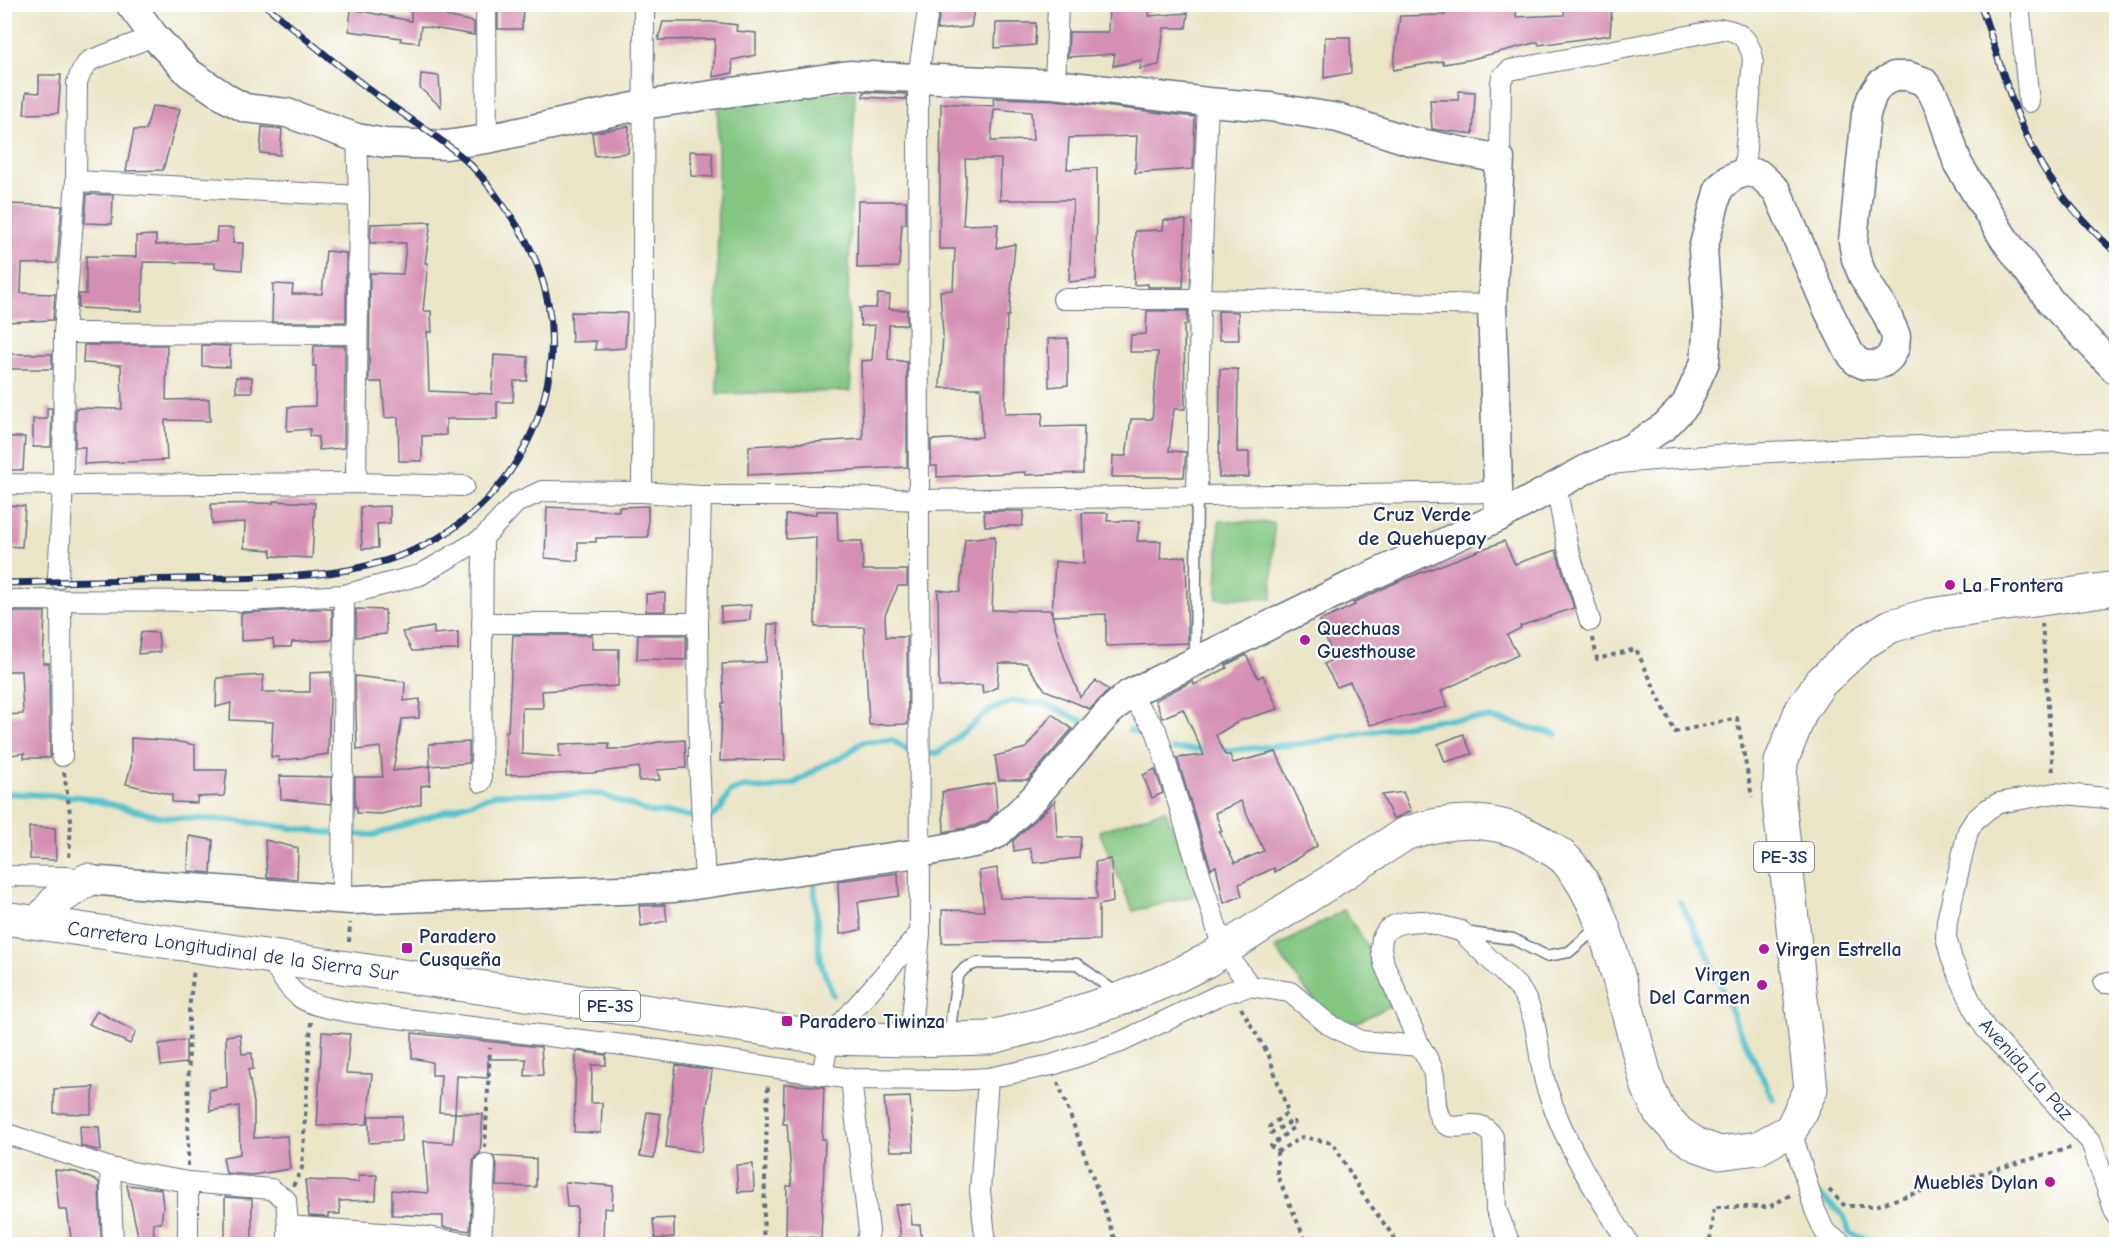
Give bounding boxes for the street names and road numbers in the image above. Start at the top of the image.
road number: PE-3S [1754,842,1814,872]
street label: Carretera Longitudinal de la Sierra Sur [66,916,400,986]
road number: PE-3S [580,991,640,1021]
street label: Avenida La Paz [1974,1013,2078,1125]

